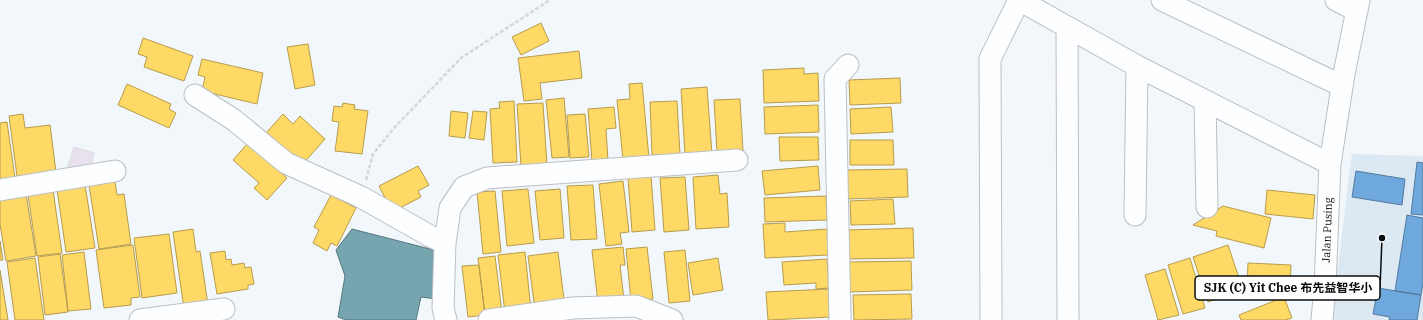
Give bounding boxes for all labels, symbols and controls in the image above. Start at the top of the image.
street label: Jalan Pusing [1319,197,1335,263]
callout: SJK (C) Yit Chee 布先益智华小 [1195,276,1380,300]
text: SJK (C) Yit Chee 布先益智华小 [1204,280,1372,295]

